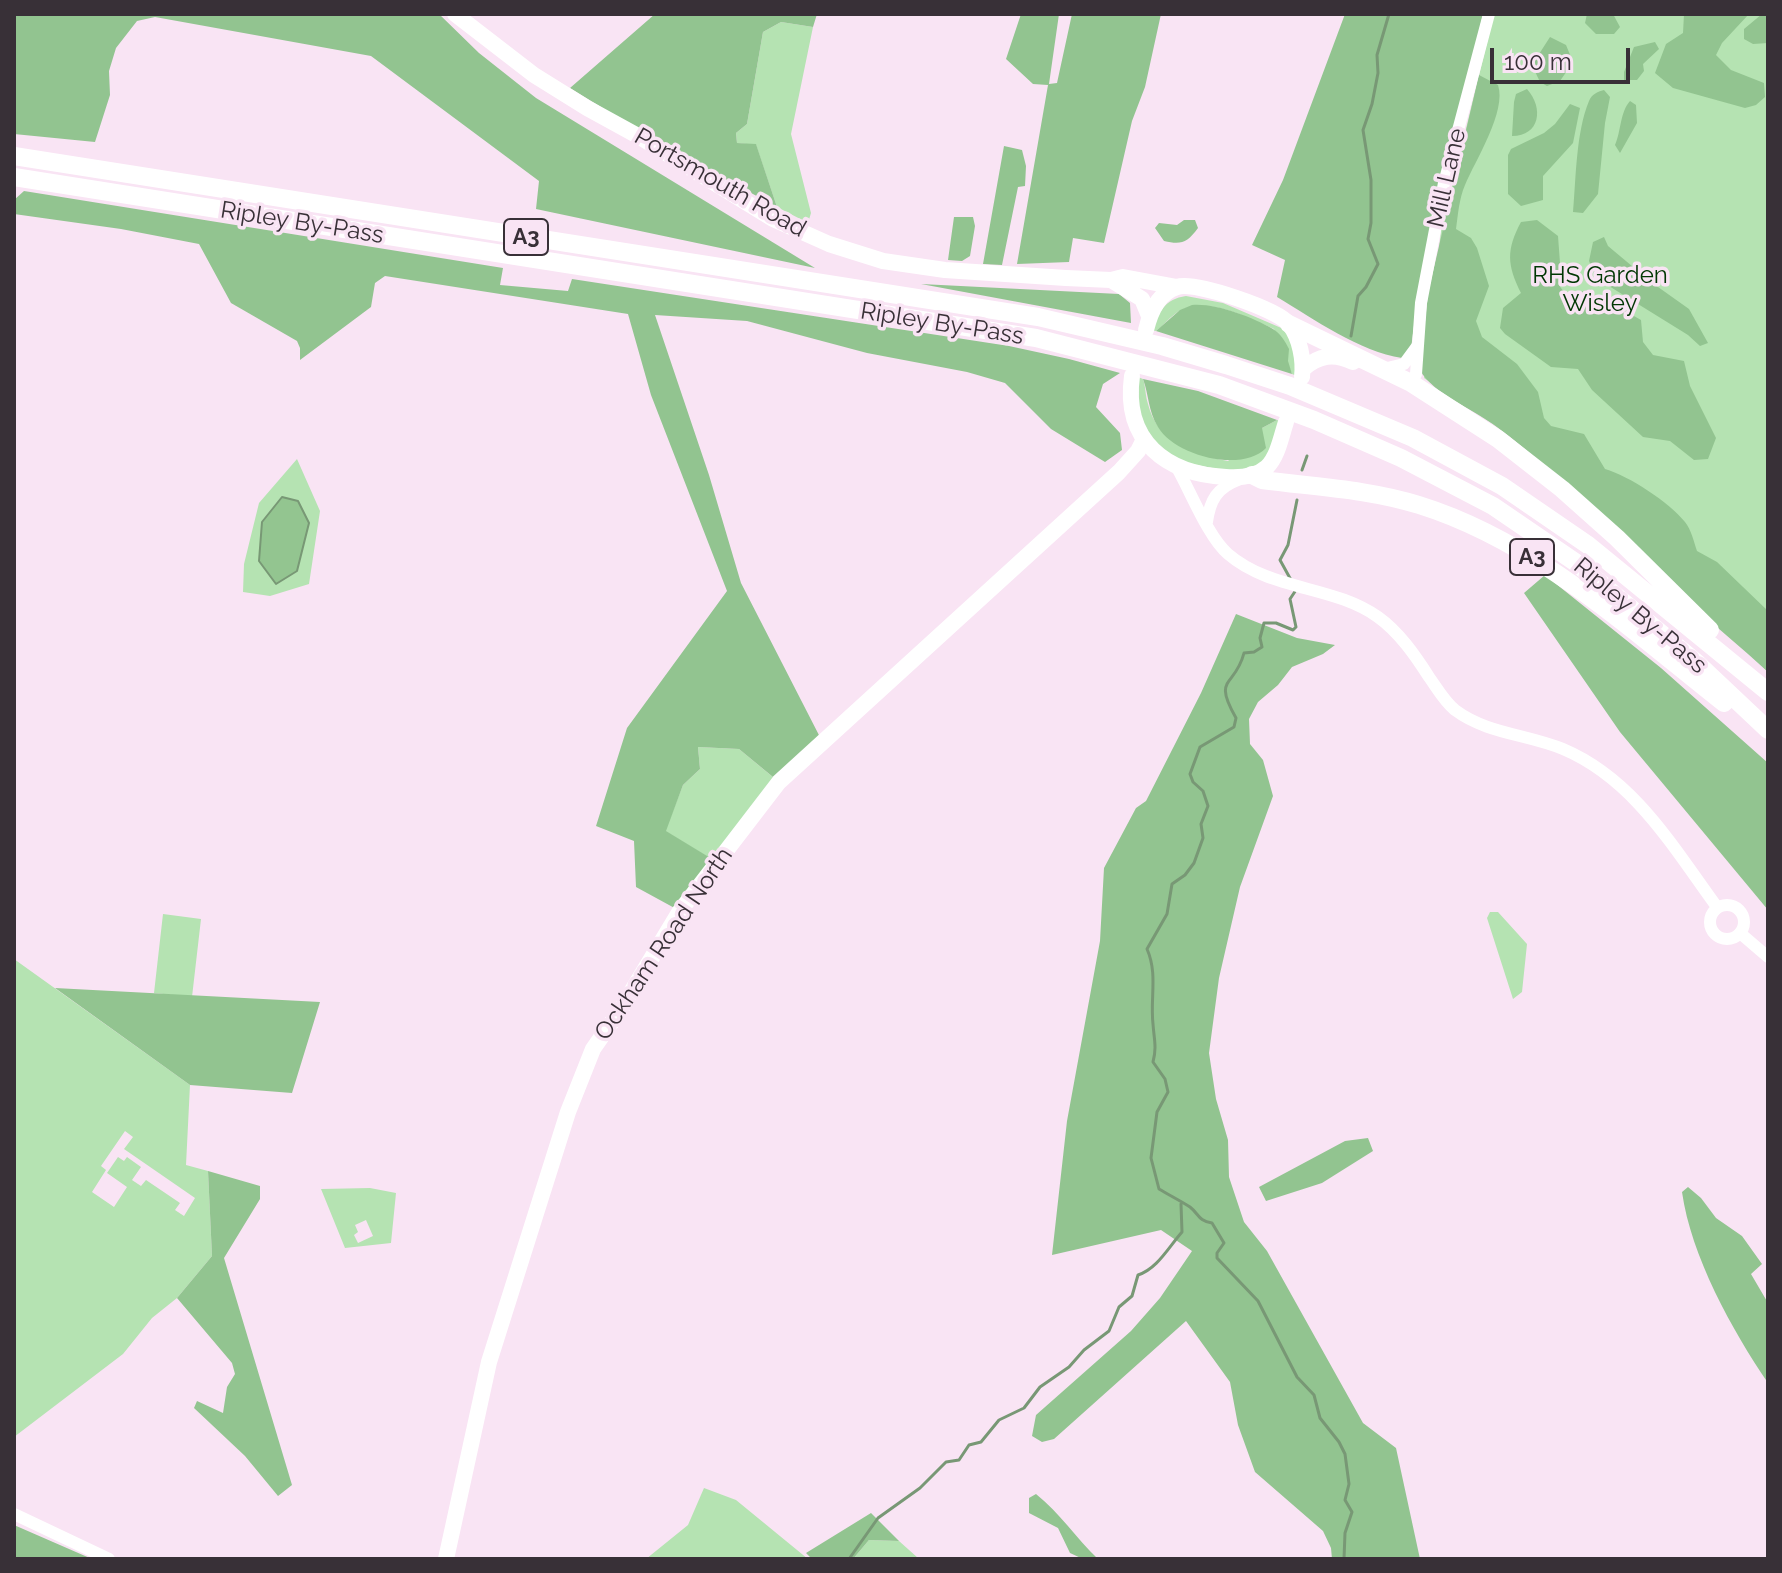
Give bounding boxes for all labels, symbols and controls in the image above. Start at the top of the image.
scale bar [1494,32,1634,82]
text: 100 m [1504,47,1572,76]
street label: Portsmouth Road [629,122,811,244]
street label: Mill Lane [1422,126,1472,230]
street label: Ripley By-Pass [218,196,386,250]
road number: A3 [504,219,548,255]
park label: RHS Garden Wisley [1532,262,1668,318]
street label: Ripley By-Pass [858,297,1026,351]
road number: A3 [1510,539,1554,575]
street label: Ripley By-Pass [1568,552,1712,680]
street label: Ockham Road North [589,842,739,1046]

